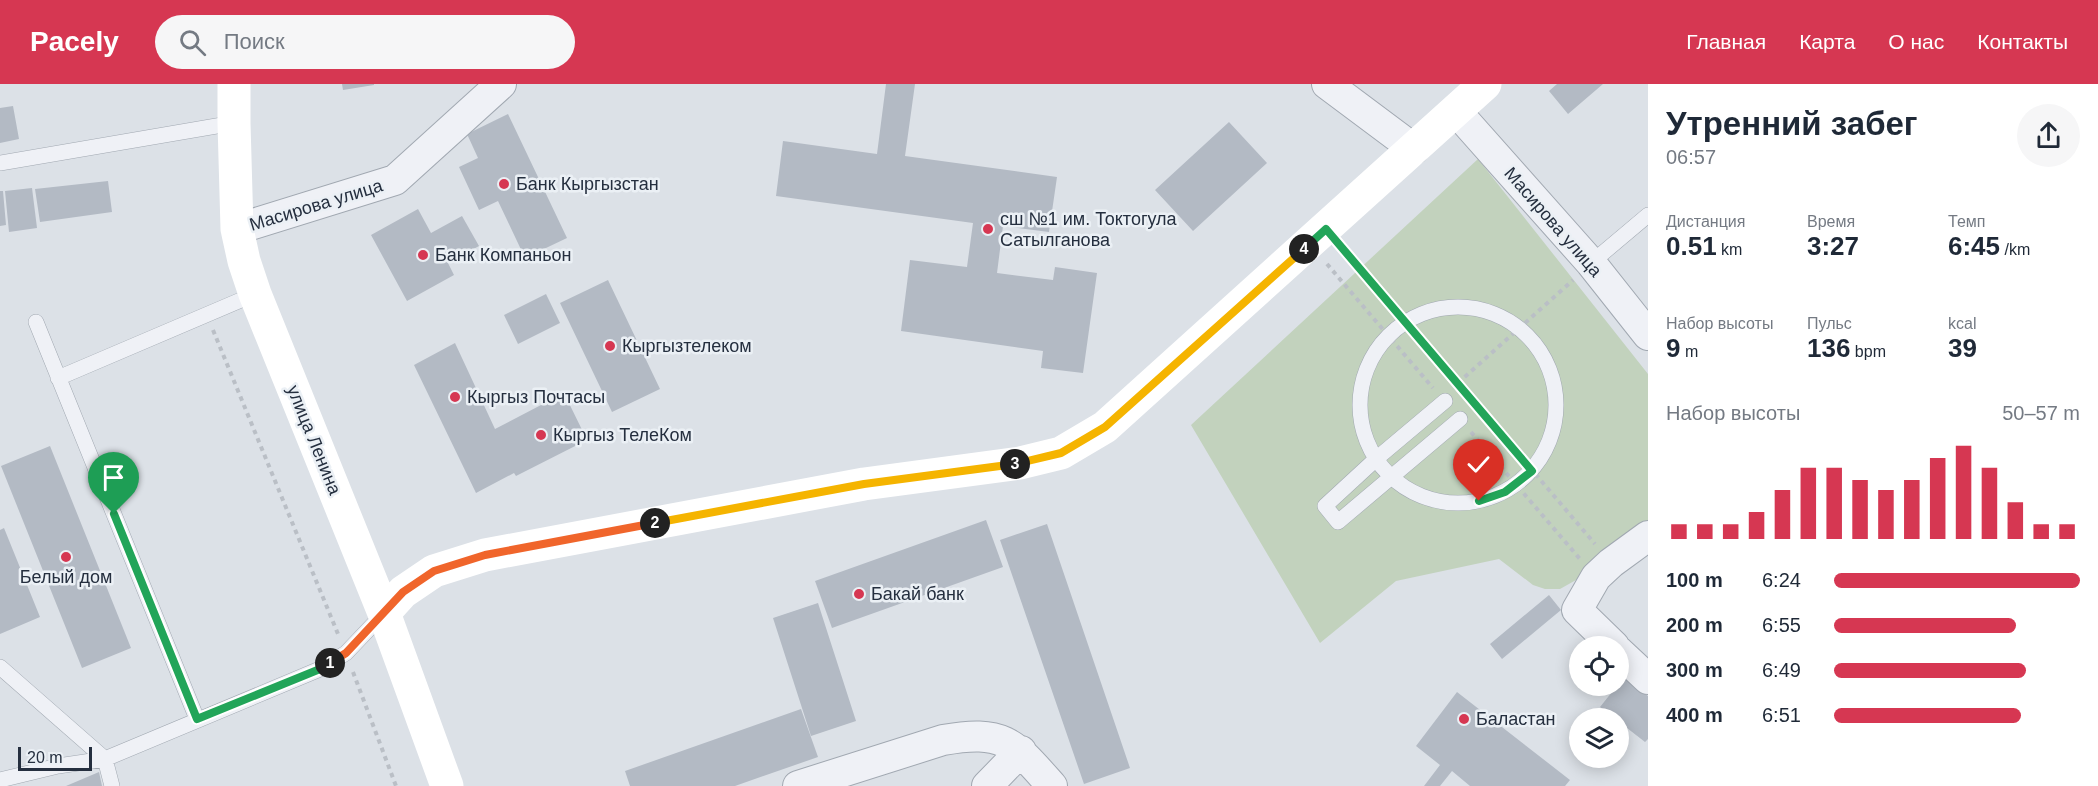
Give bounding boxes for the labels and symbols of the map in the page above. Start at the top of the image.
street label: Масирова улица [1500,163,1607,281]
place label: Банк Кыргызстан [516,174,659,194]
street label: Масирова улица [247,175,386,235]
marker: Банк Кыргызстан [497,177,511,191]
place label: сш №1 им. Токтогула Сатылганова [1000,209,1178,250]
marker: сш №1 им. Токтогула Сатылганова [981,222,995,236]
pin: 4 [1289,234,1319,264]
place label: Банк Компаньон [435,245,572,265]
marker: Банк Компаньон [416,248,430,262]
place label: Кыргызтелеком [622,336,752,356]
marker: Кыргызтелеком [603,339,617,353]
street label: улица Ленина [283,382,345,499]
place label: Кыргыз Почтасы [467,387,605,407]
marker: Кыргыз Почтасы [448,390,462,404]
place label: Кыргыз ТелеКом [553,425,692,445]
marker: Кыргыз ТелеКом [534,428,548,442]
pin [1453,439,1504,501]
pin: 3 [1000,449,1030,479]
pin [88,452,139,514]
pin: 2 [640,508,670,538]
marker: Белый дом [59,550,73,564]
place label: Белый дом [20,567,112,587]
place label: Бакай банк [871,584,964,604]
marker: Бакай банк [852,587,866,601]
pin: 1 [315,648,345,678]
place label: Баластан [1476,709,1555,729]
marker: Баластан [1457,712,1471,726]
scale bar [18,744,92,772]

